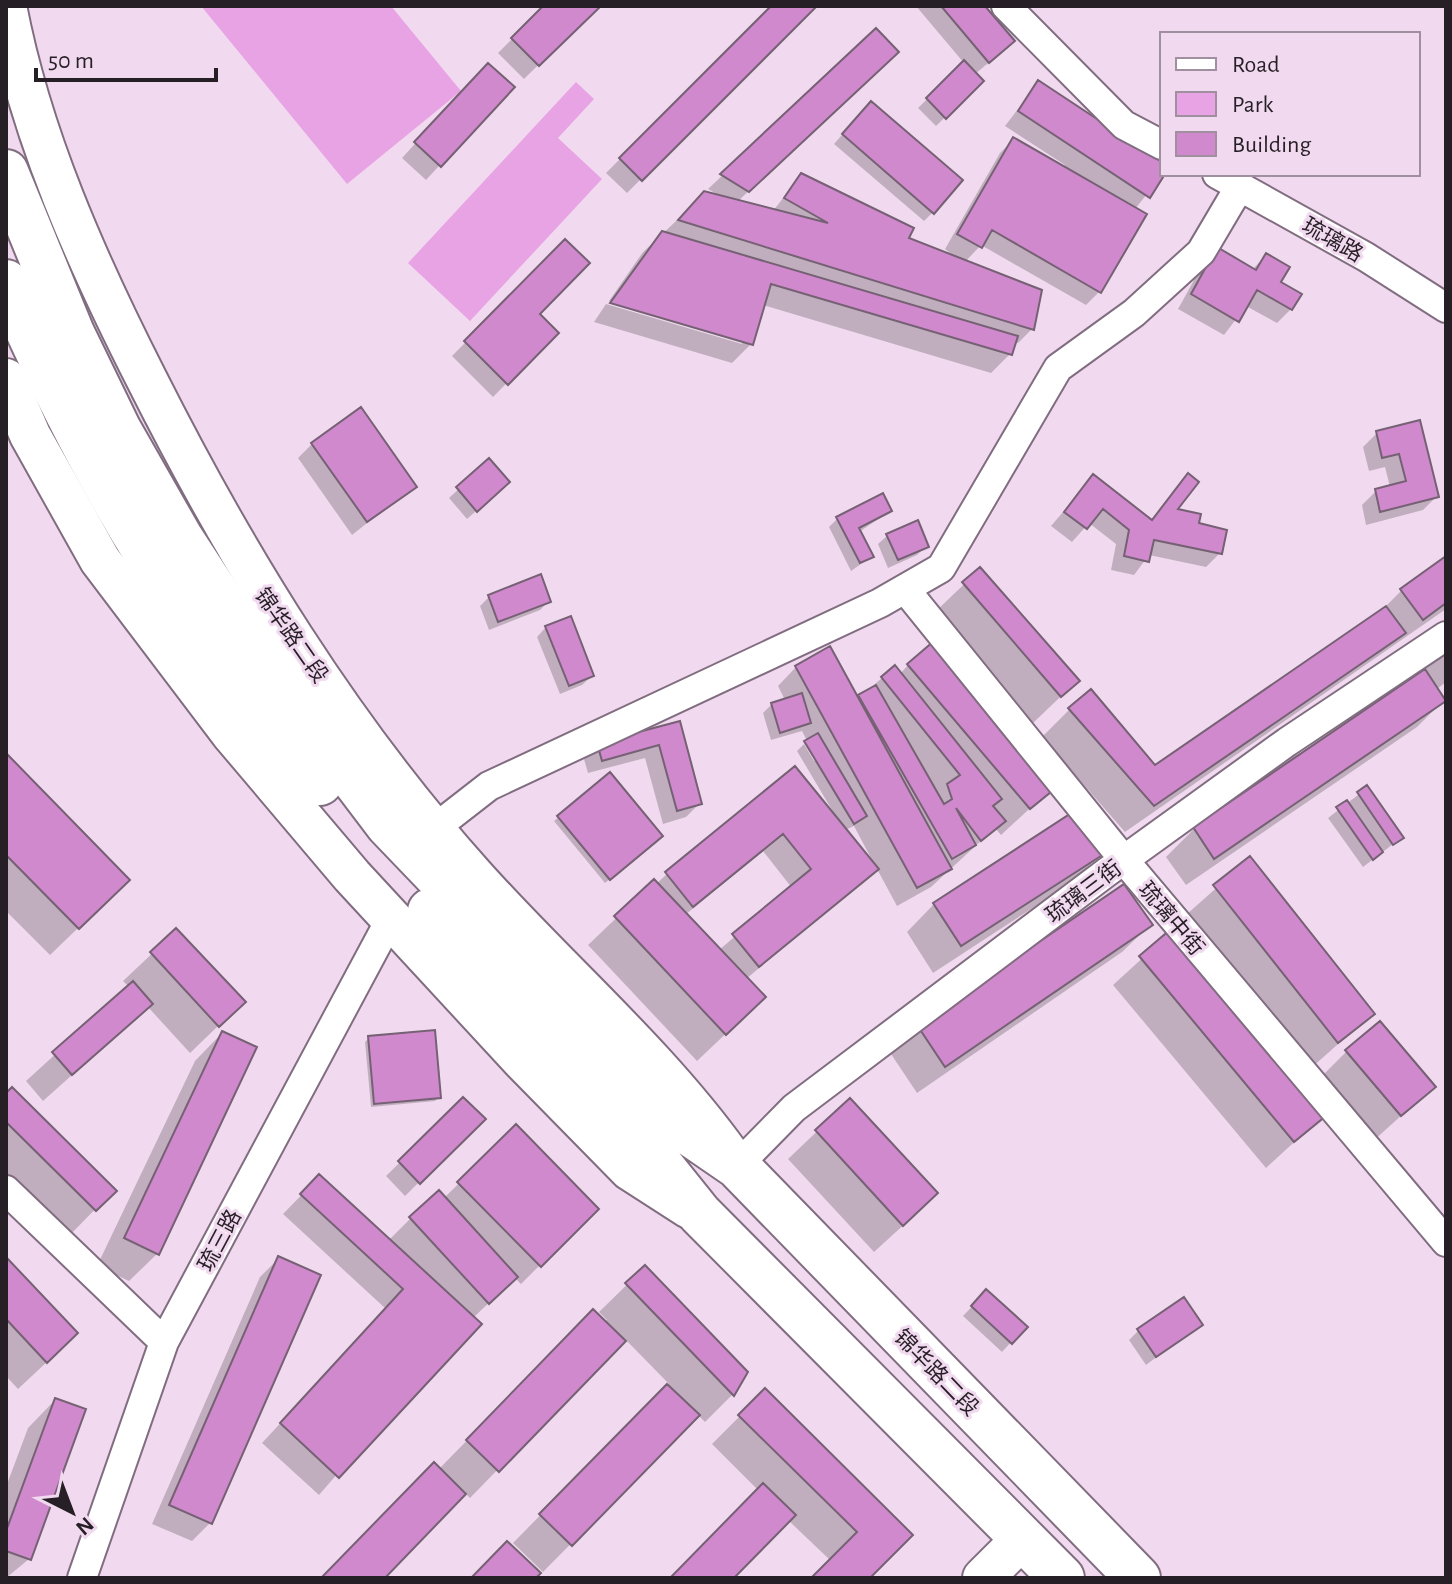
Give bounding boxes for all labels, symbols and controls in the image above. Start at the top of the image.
scale bar [36,32,216,82]
legend [1160,32,1420,176]
text: 50 m [48,49,94,73]
text: Road [1232,53,1280,77]
text: Park [1232,93,1273,117]
text: Building [1232,133,1311,157]
street label: 琉璃路 [1298,213,1367,266]
street label: 锦华路二段 [251,584,333,687]
street label: 琉璃三街 [1041,856,1125,927]
street label: 琉璃中街 [1135,877,1209,959]
street label: 琉三路 [194,1206,245,1275]
street label: 锦华路二段 [890,1325,983,1420]
north arrow [32,1472,112,1552]
text: N [72,1513,98,1539]

